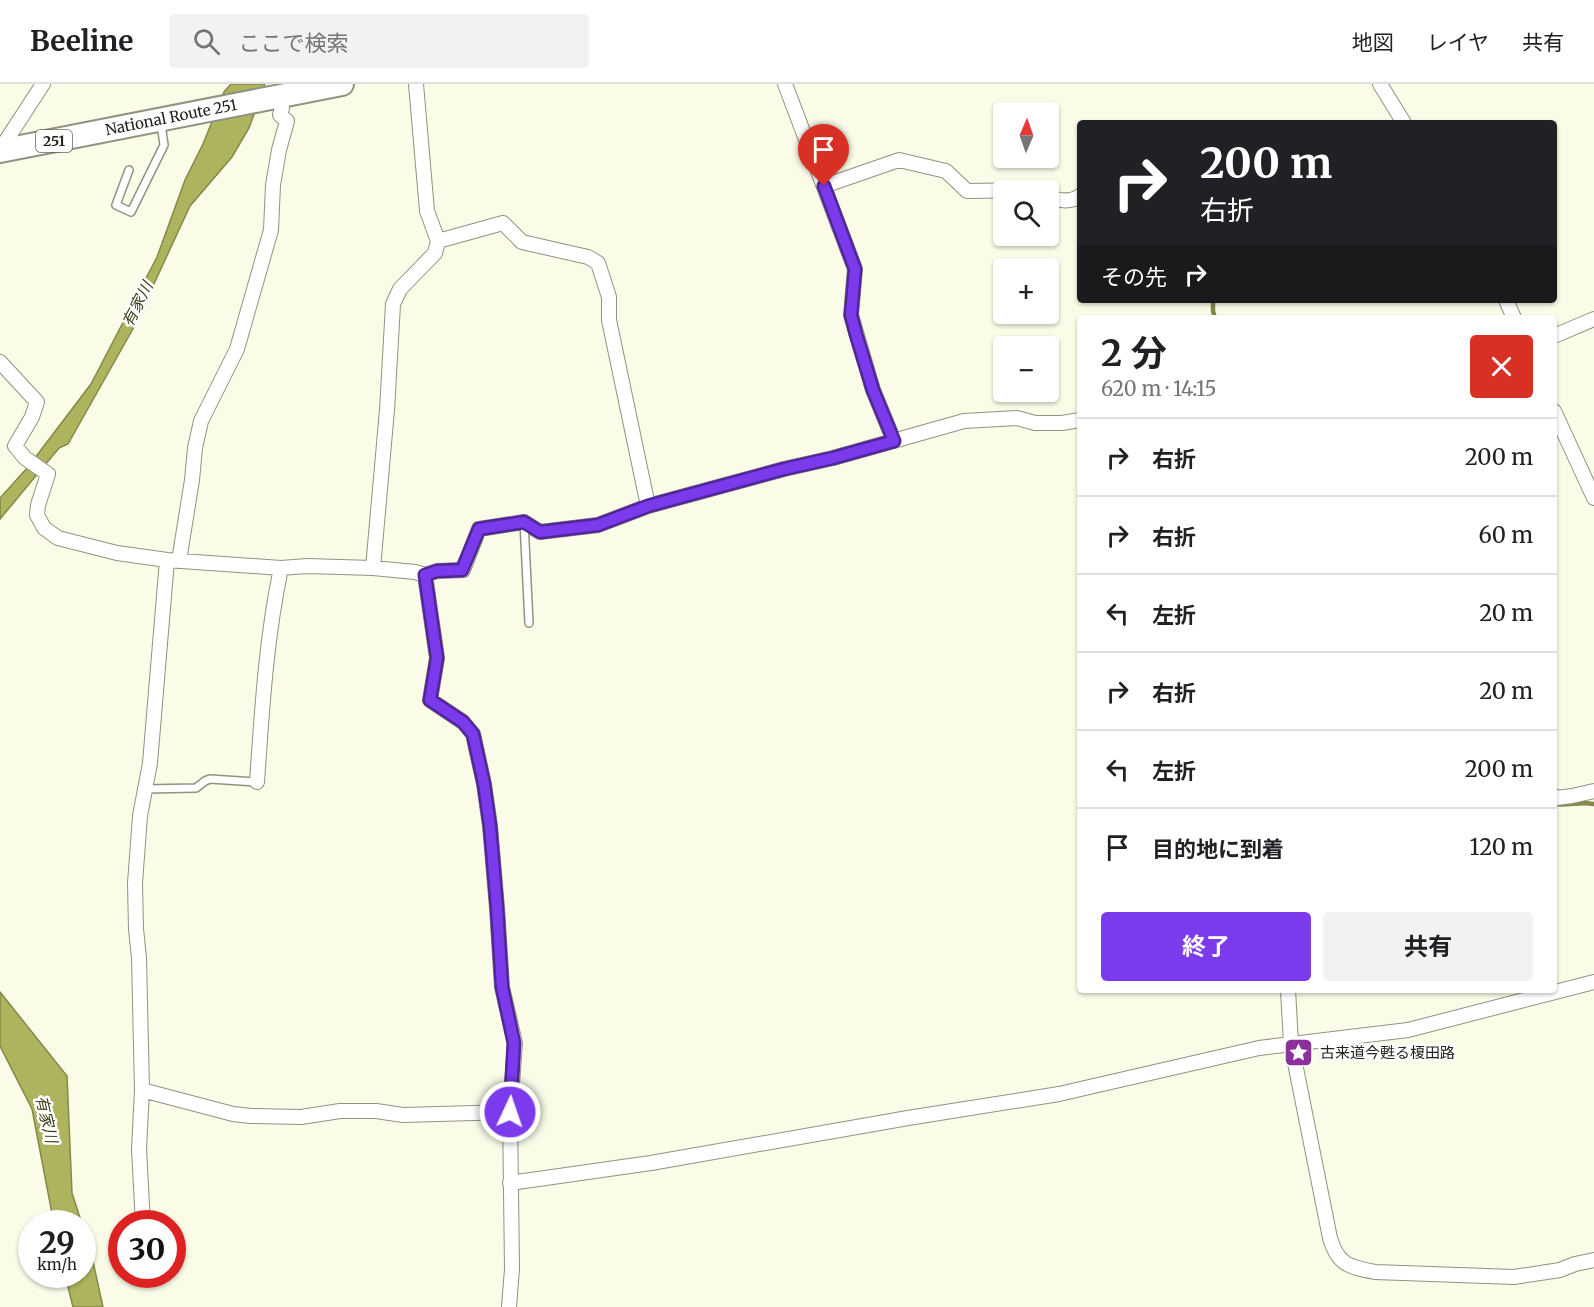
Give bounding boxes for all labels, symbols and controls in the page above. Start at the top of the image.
search box [169,14,589,68]
text: Beeline [30,23,133,59]
icon: search [190,25,223,58]
text: ここで検索 [238,29,348,57]
text: 地図 [1352,29,1394,56]
text: レイヤ [1427,29,1489,56]
text: 共有 [1522,29,1564,56]
street label: National Route 251 [104,95,239,139]
north arrow [993,102,1059,168]
map controls [993,102,1059,402]
pin [798,124,849,186]
road number: 251 [36,130,72,152]
icon: arrive [807,133,840,166]
text: 200 m [1200,137,1332,189]
icon: right [1101,144,1179,222]
button: search [993,180,1059,246]
text: 右折 [1200,193,1254,227]
button: + [993,258,1059,324]
icon: right [1179,258,1212,291]
text: その先 [1101,263,1167,291]
water label: 有家川 [117,276,158,330]
text: 2 分 [1101,331,1167,376]
button: close [1470,335,1533,398]
button: − [993,336,1059,402]
text: 620 m · 14:15 [1101,376,1216,401]
icon: right [1101,441,1134,474]
text: 200 m [1465,443,1533,471]
text: 右折 [1152,445,1196,473]
icon: right [1101,519,1134,552]
text: 60 m [1479,521,1533,549]
text: 右折 [1152,523,1196,551]
icon: left [1101,597,1134,630]
text: 20 m [1479,599,1533,627]
text: 左折 [1152,601,1196,629]
icon: right [1101,675,1134,708]
text: 20 m [1479,677,1533,705]
text: 右折 [1152,679,1196,707]
icon: left [1101,753,1134,786]
text: 200 m [1465,755,1533,783]
text: 左折 [1152,757,1196,785]
icon: arrive [1101,831,1134,864]
text: 120 m [1469,833,1533,861]
text: 目的地に到着 [1152,835,1284,863]
button: 終了 [1101,912,1311,981]
button: 共有 [1323,912,1533,981]
place icon: 古来道今甦る榎田路 [1283,1036,1315,1068]
place label: 古来道今甦る榎田路 [1320,1043,1455,1062]
position arrow [478,1080,542,1144]
water label: 有家川 [32,1093,63,1147]
speed limit sign: 30 [108,1210,186,1288]
text: 29 [39,1223,75,1261]
text: km/h [37,1255,77,1274]

